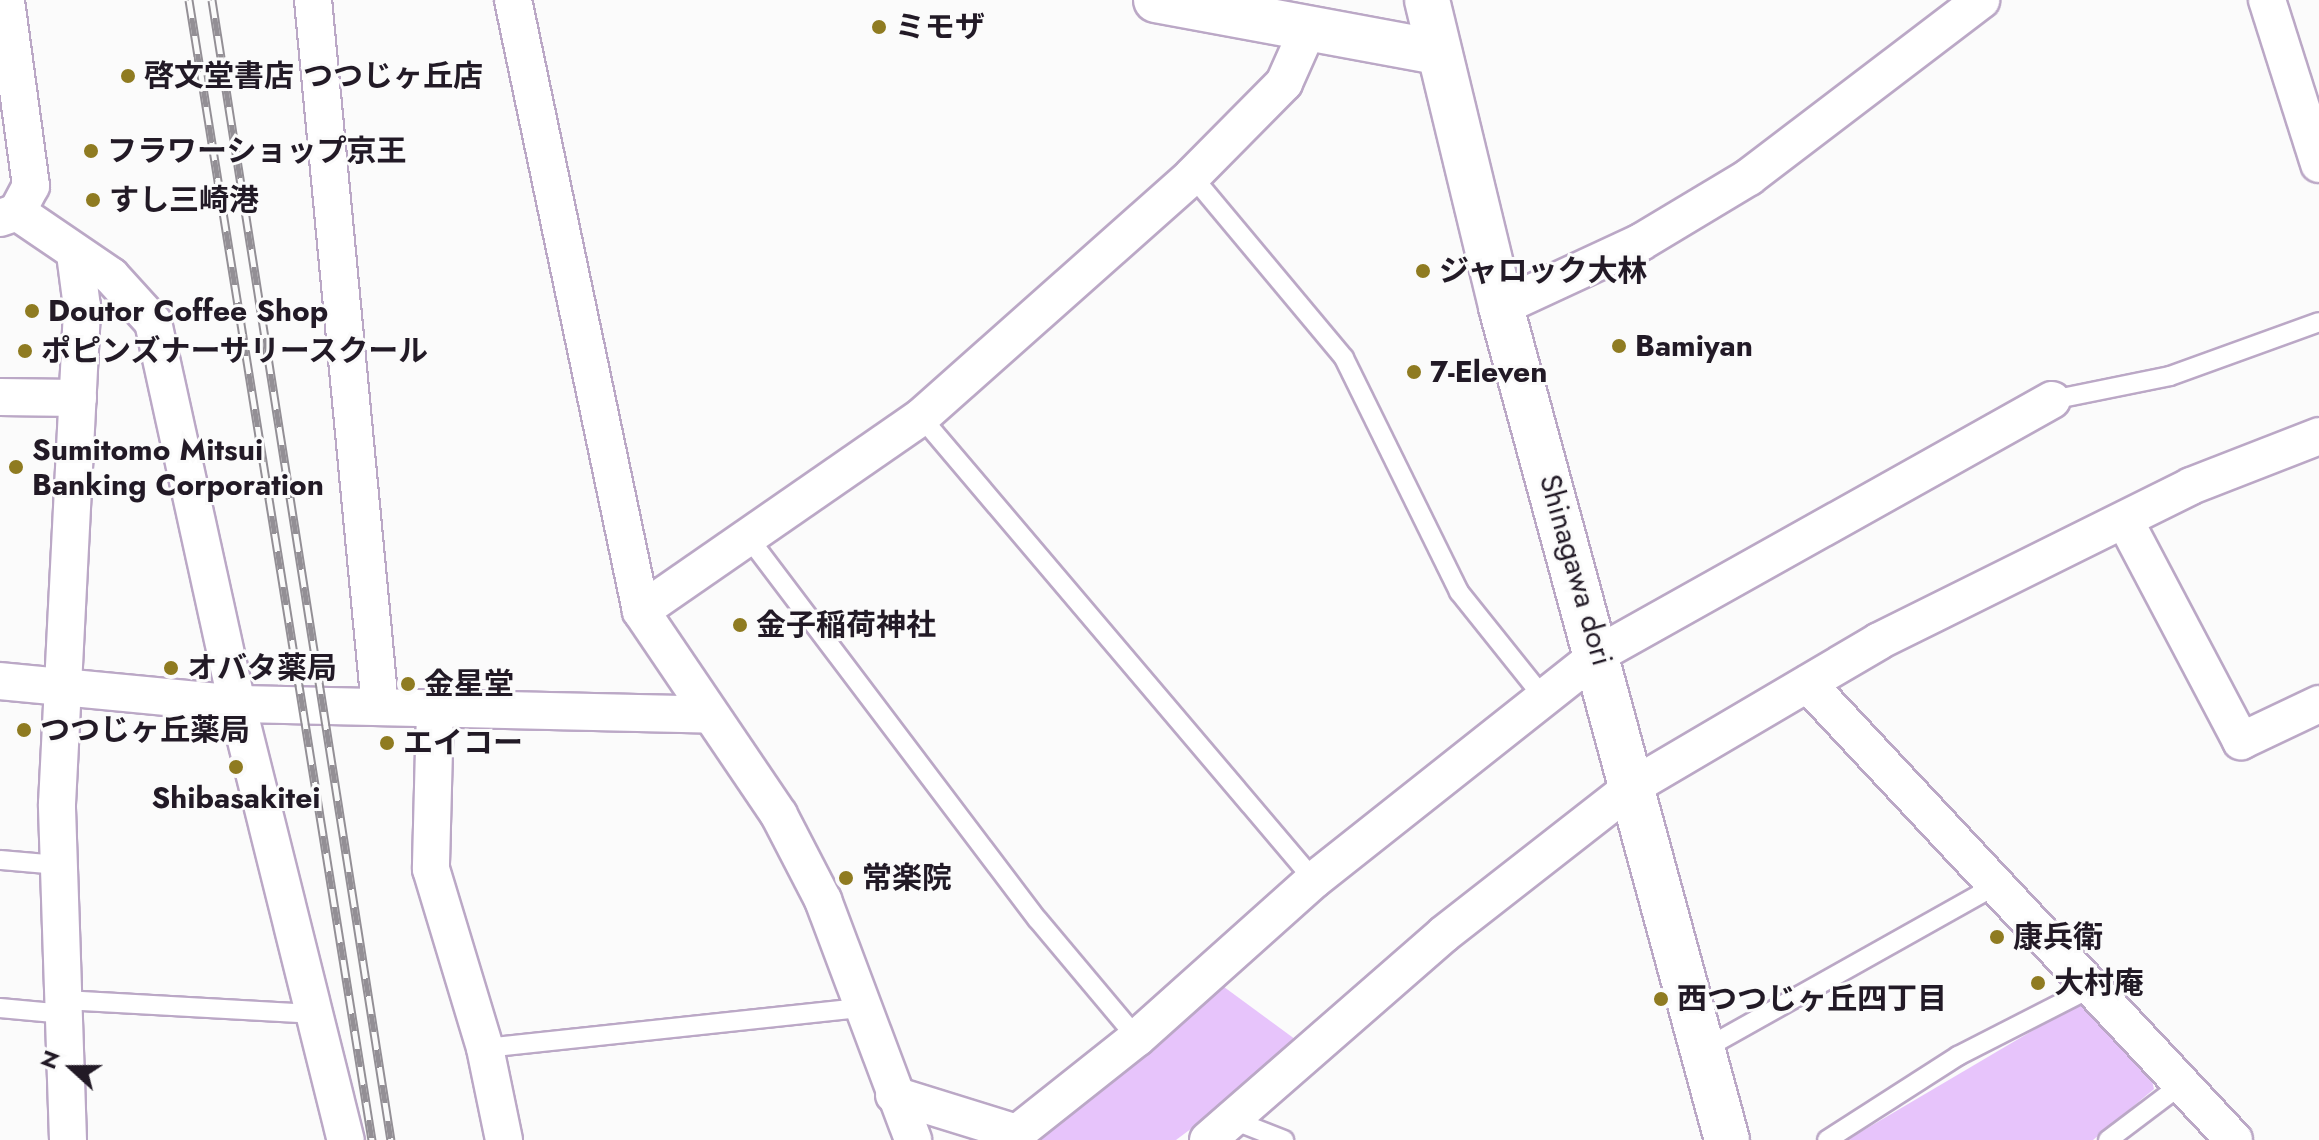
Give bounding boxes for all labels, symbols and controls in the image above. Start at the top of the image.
place label: ミモザ [895,9,985,45]
marker: ミモザ [870,18,888,36]
place label: 啓文堂書店 つつじヶ丘店 [144,58,483,94]
marker: 啓文堂書店 つつじヶ丘店 [119,67,137,85]
place label: フラワーショップ京王 [107,133,407,169]
marker: フラワーショップ京王 [82,142,100,160]
place label: すし三崎港 [109,182,259,218]
marker: すし三崎港 [84,191,102,209]
place label: ジャロック大林 [1439,253,1649,289]
marker: ジャロック大林 [1414,262,1432,280]
place label: Doutor Coffee Shop [48,293,328,329]
marker: Doutor Coffee Shop [23,302,41,320]
place label: Bamiyan [1635,328,1753,364]
place label: ポピンズナーサリースクール [41,333,431,369]
marker: Bamiyan [1610,337,1628,355]
marker: ポピンズナーサリースクール [16,342,34,360]
place label: 7-Eleven [1430,354,1547,390]
marker: 7-Eleven [1405,363,1423,381]
place label: Sumitomo Mitsui Banking Corporation [32,432,324,502]
marker: Sumitomo Mitsui Banking Corporation [7,458,25,476]
street label: Shinagawa dori [1532,470,1620,670]
place label: 金子稲荷神社 [756,607,936,643]
marker: 金子稲荷神社 [731,616,749,634]
place label: オバタ薬局 [187,650,337,686]
marker: オバタ薬局 [162,659,180,677]
place label: 金星堂 [424,666,514,702]
marker: 金星堂 [399,675,417,693]
place label: つつじヶ丘薬局 [40,712,250,748]
marker: つつじヶ丘薬局 [15,721,33,739]
place label: エイコー [403,725,523,761]
marker: エイコー [378,734,396,752]
marker: Shibasakitei [227,758,245,776]
place label: Shibasakitei [151,780,321,816]
place label: 常楽院 [862,860,952,896]
marker: 常楽院 [837,869,855,887]
place label: 康兵衛 [2013,919,2103,955]
marker: 康兵衛 [1988,928,2006,946]
place label: 大村庵 [2054,965,2144,1001]
marker: 大村庵 [2029,974,2047,992]
place label: 西つつじヶ丘四丁目 [1677,981,1947,1017]
marker: 西つつじヶ丘四丁目 [1652,990,1670,1008]
north arrow [32,1028,112,1108]
text: N [32,1046,68,1073]

